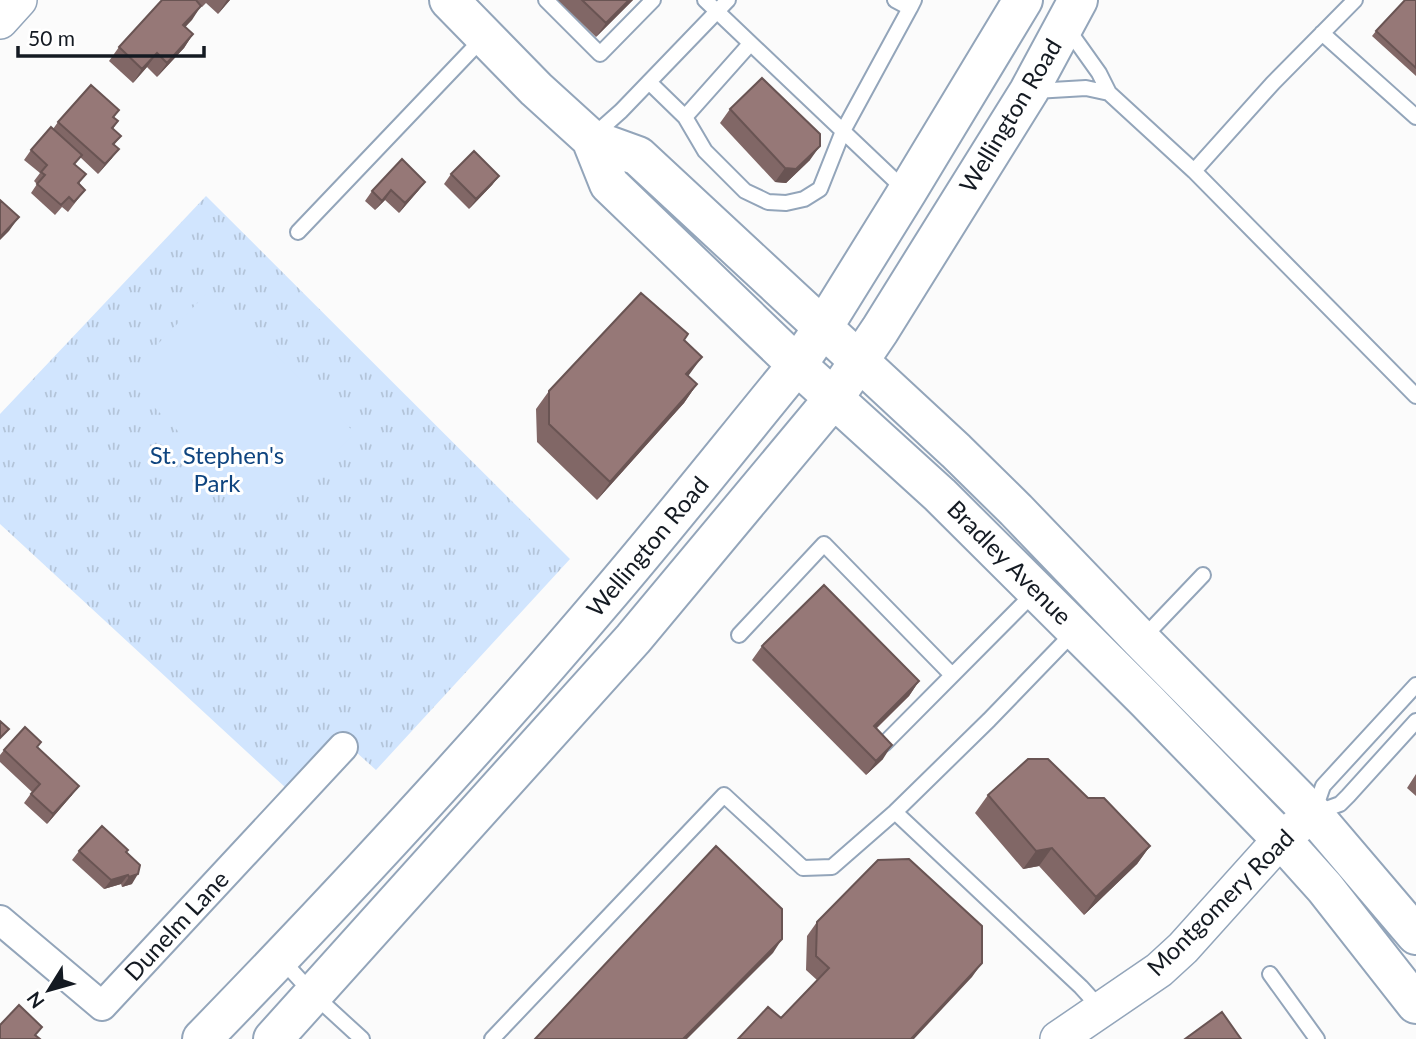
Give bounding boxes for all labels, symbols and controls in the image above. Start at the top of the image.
scale bar [18,14,203,58]
text: 50 m [28,25,75,50]
street label: Wellington Road [952,33,1067,197]
park label: St. Stephen's Park [150,440,284,497]
street label: Wellington Road [580,470,714,622]
street label: Bradley Avenue [942,494,1078,630]
street label: Montgomery Road [1141,823,1299,981]
street label: Dunelm Lane [118,864,234,986]
north arrow [14,955,84,1025]
text: N [21,988,49,1013]

